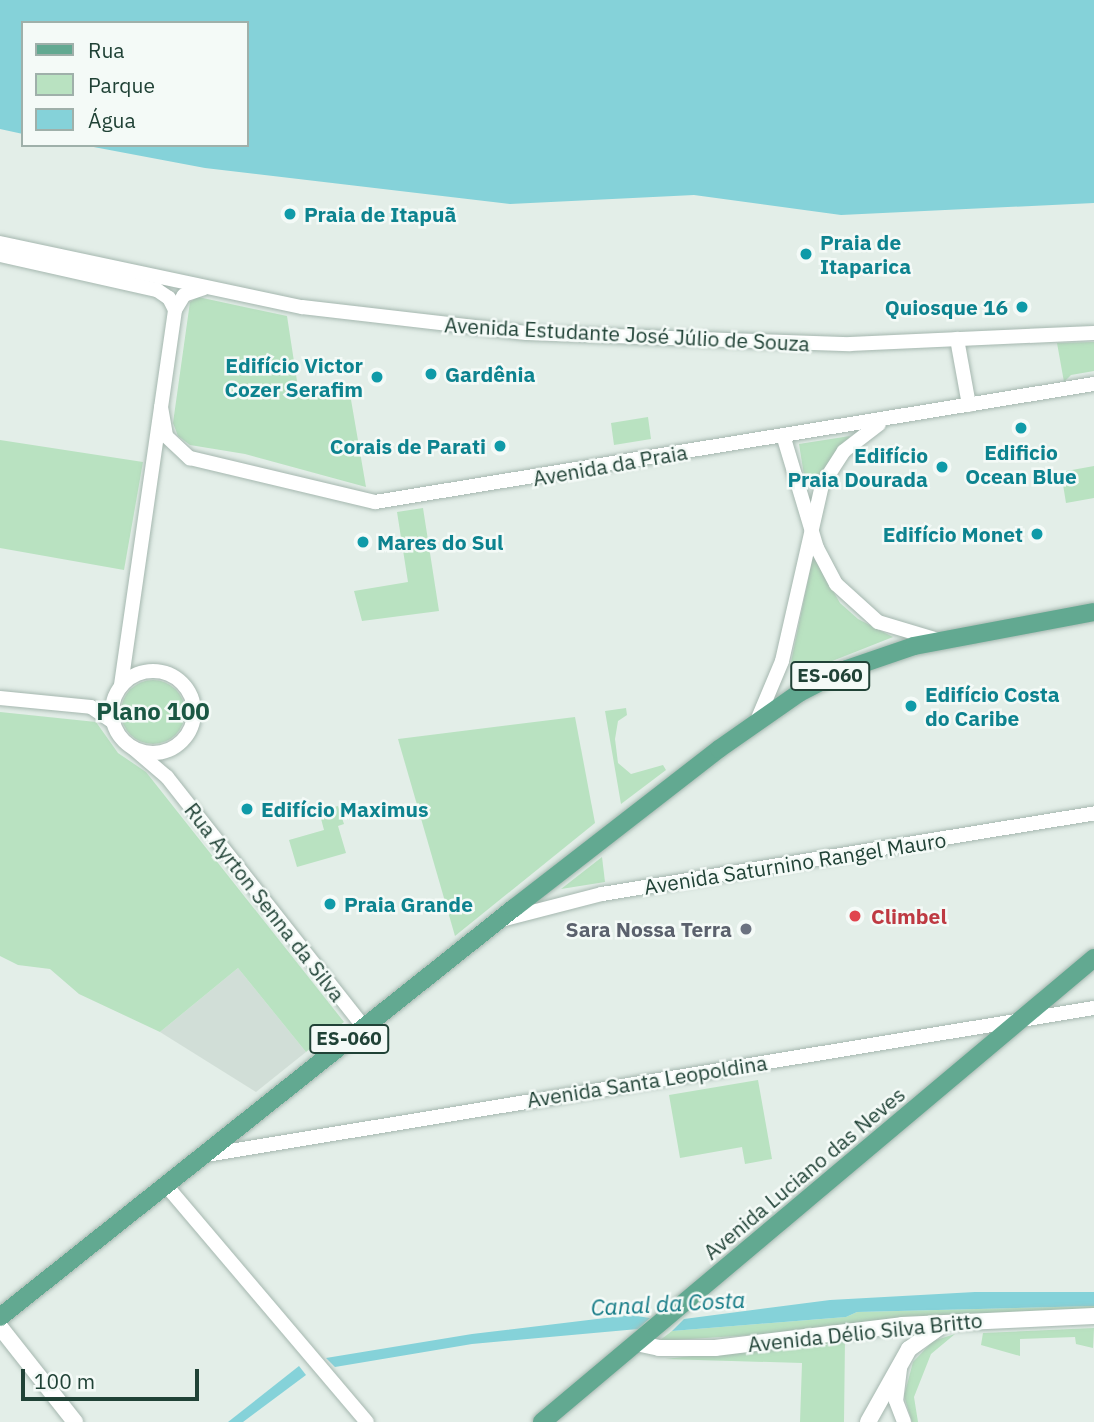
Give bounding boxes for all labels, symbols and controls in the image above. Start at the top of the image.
legend [21,21,248,147]
text: Rua [88,36,125,64]
text: Parque [88,71,155,99]
text: Água [88,106,136,134]
place label: Praia de Itapuã [304,201,456,227]
marker: Praia de Itapuã [282,206,298,222]
place label: Praia de Itaparica [820,229,911,279]
marker: Praia de Itaparica [798,246,814,262]
place label: Quiosque 16 [885,294,1008,320]
marker: Quiosque 16 [1014,299,1030,315]
street label: Avenida Estudante José Júlio de Souza [444,312,810,356]
place label: Edifício Victor Cozer Serafim [224,352,363,402]
place label: Gardênia [445,361,535,387]
marker: Gardênia [423,366,439,382]
marker: Edifício Victor Cozer Serafim [369,369,385,385]
marker: Edificio Ocean Blue [1013,420,1029,436]
place label: Corais de Parati [330,433,486,459]
marker: Corais de Parati [492,438,508,454]
street label: Avenida da Praia [531,439,689,491]
place label: Edificio Ocean Blue [965,439,1077,489]
place label: Edifício Praia Dourada [788,442,928,492]
marker: Edifício Praia Dourada [934,459,950,475]
place label: Edifício Monet [883,521,1023,547]
marker: Edifício Monet [1029,526,1045,542]
place label: Mares do Sul [377,529,503,555]
marker: Mares do Sul [355,534,371,550]
road number: ES-060 [790,660,870,692]
place label: Edifício Costa do Caribe [925,681,1060,731]
district label: Plano 100 [96,698,210,726]
marker: Edifício Costa do Caribe [903,698,919,714]
place label: Edifício Maximus [261,796,429,822]
street label: Rua Ayrton Senna da Silva [180,798,350,1006]
marker: Edifício Maximus [239,801,255,817]
street label: Avenida Saturnino Rangel Mauro [642,827,948,899]
place label: Praia Grande [344,891,473,917]
marker: Praia Grande [322,896,338,912]
place label: Climbel [871,903,947,929]
marker: Climbel [845,906,865,926]
place label: Sara Nossa Terra [566,916,732,942]
marker: Sara Nossa Terra [738,921,754,937]
road number: ES-060 [309,1023,389,1054]
street label: Avenida Santa Leopoldina [525,1050,769,1112]
street label: Avenida Luciano das Neves [698,1081,910,1265]
water label: Canal da Costa [590,1285,746,1321]
street label: Avenida Délio Silva Britto [746,1307,984,1357]
scale bar [24,1356,203,1400]
text: 100 m [34,1367,95,1395]

